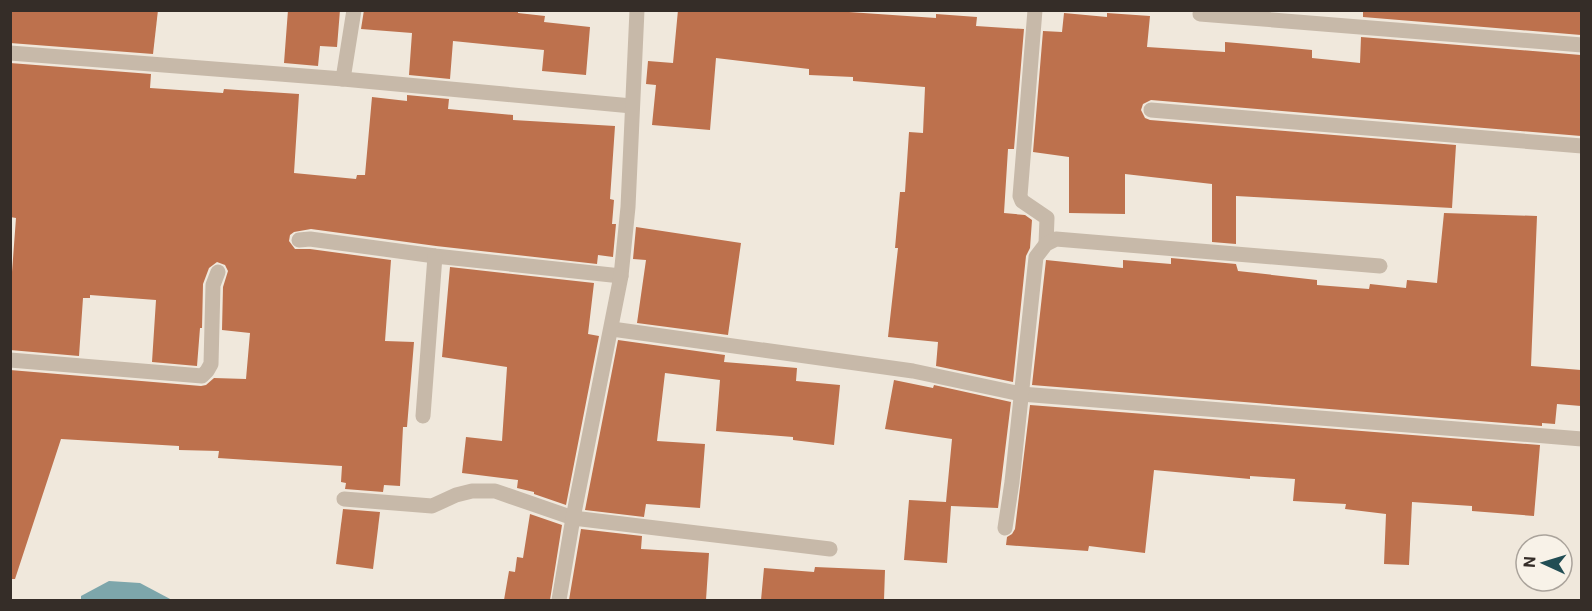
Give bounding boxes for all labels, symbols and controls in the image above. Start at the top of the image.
north arrow [1514,533,1574,593]
text: N [1520,556,1539,568]

